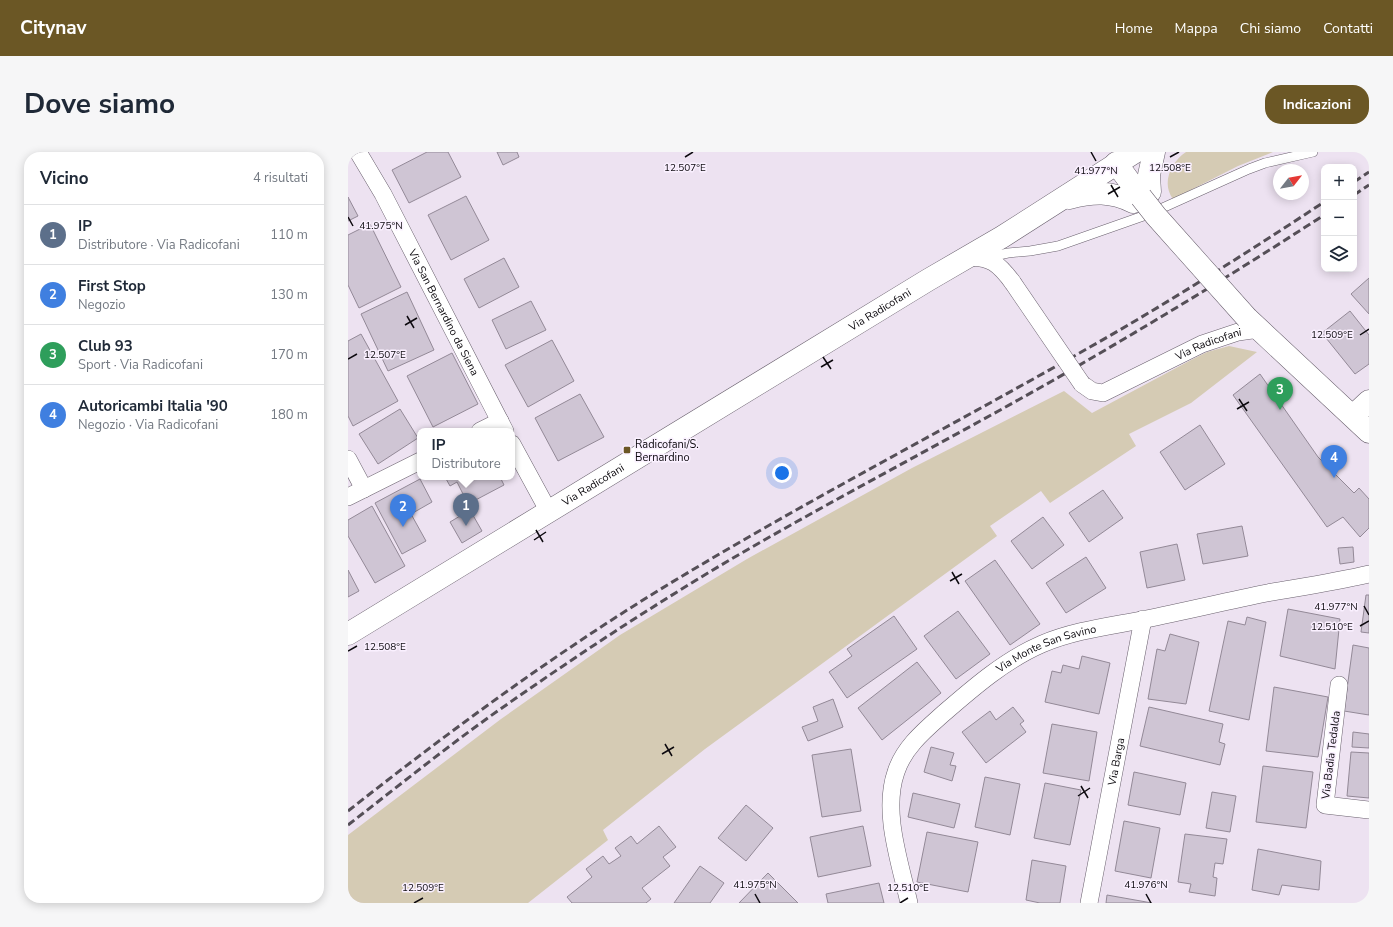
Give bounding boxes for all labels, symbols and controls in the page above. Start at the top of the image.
text: Citynav [20,15,87,41]
text: Home [1115,19,1153,38]
text: Mappa [1175,19,1218,38]
text: Chi siamo [1240,19,1301,38]
text: Contatti [1323,19,1373,38]
text: Dove siamo [24,85,175,123]
button: Indicazioni [1265,85,1369,124]
text: 12.507°E [664,161,706,175]
text: 12.508°E [1149,161,1191,175]
text: 41.977°N [1074,164,1118,178]
north arrow [1273,164,1309,200]
map controls [1321,164,1357,272]
button: + [1321,164,1357,200]
text: Vicino [40,167,89,190]
text: 4 risultati [253,169,308,187]
button: − [1321,200,1357,236]
text: IP [78,216,92,236]
text: 41.975°N [359,219,403,233]
text: 1 [49,226,57,244]
text: 110 m [270,226,308,244]
text: Distributore · Via Radicofani [78,236,240,254]
button: layers [1321,236,1357,272]
street label: Via San Bernardino da Siena [405,246,483,378]
text: First Stop [78,276,146,296]
street label: Via Radicofani [845,285,914,335]
text: 2 [49,286,57,304]
text: 130 m [270,286,308,304]
text: Negozio [78,296,126,314]
street label: Via Radicofani [1172,324,1242,364]
text: 12.509°E [1311,328,1353,342]
text: Club 93 [78,336,133,356]
text: 3 [49,346,57,364]
text: 170 m [270,346,308,364]
text: 12.507°E [364,348,406,362]
text: Sport · Via Radicofani [78,356,203,374]
pin: 3 [1267,377,1293,410]
text: Autoricambi Italia '90 [78,396,228,416]
text: 4 [49,406,57,424]
text: 180 m [270,406,308,424]
text: Negozio · Via Radicofani [78,416,218,434]
popup [417,428,515,480]
text: IP [431,435,445,455]
place label: Radicofani/S. Bernardino [635,437,699,465]
marker: Radicofani/S. Bernardino [622,445,632,455]
pin: 4 [1321,445,1347,478]
text: Distributore [431,455,501,473]
street label: Via Radicofani [558,460,627,510]
your location [772,463,792,483]
pin: 1 [453,493,479,526]
pin: 2 [390,494,416,527]
text: 41.977°N [1314,600,1358,614]
text: 12.510°E [1311,620,1353,634]
street label: Via Monte San Savino [992,621,1097,676]
text: 12.508°E [364,640,406,654]
street label: Via Badia Tedalda [1318,710,1344,801]
street label: Via Barga [1104,736,1128,788]
text: 41.975°N [733,878,777,892]
text: 41.976°N [1124,878,1168,892]
text: 12.509°E [402,881,444,895]
text: 12.510°E [887,881,929,895]

